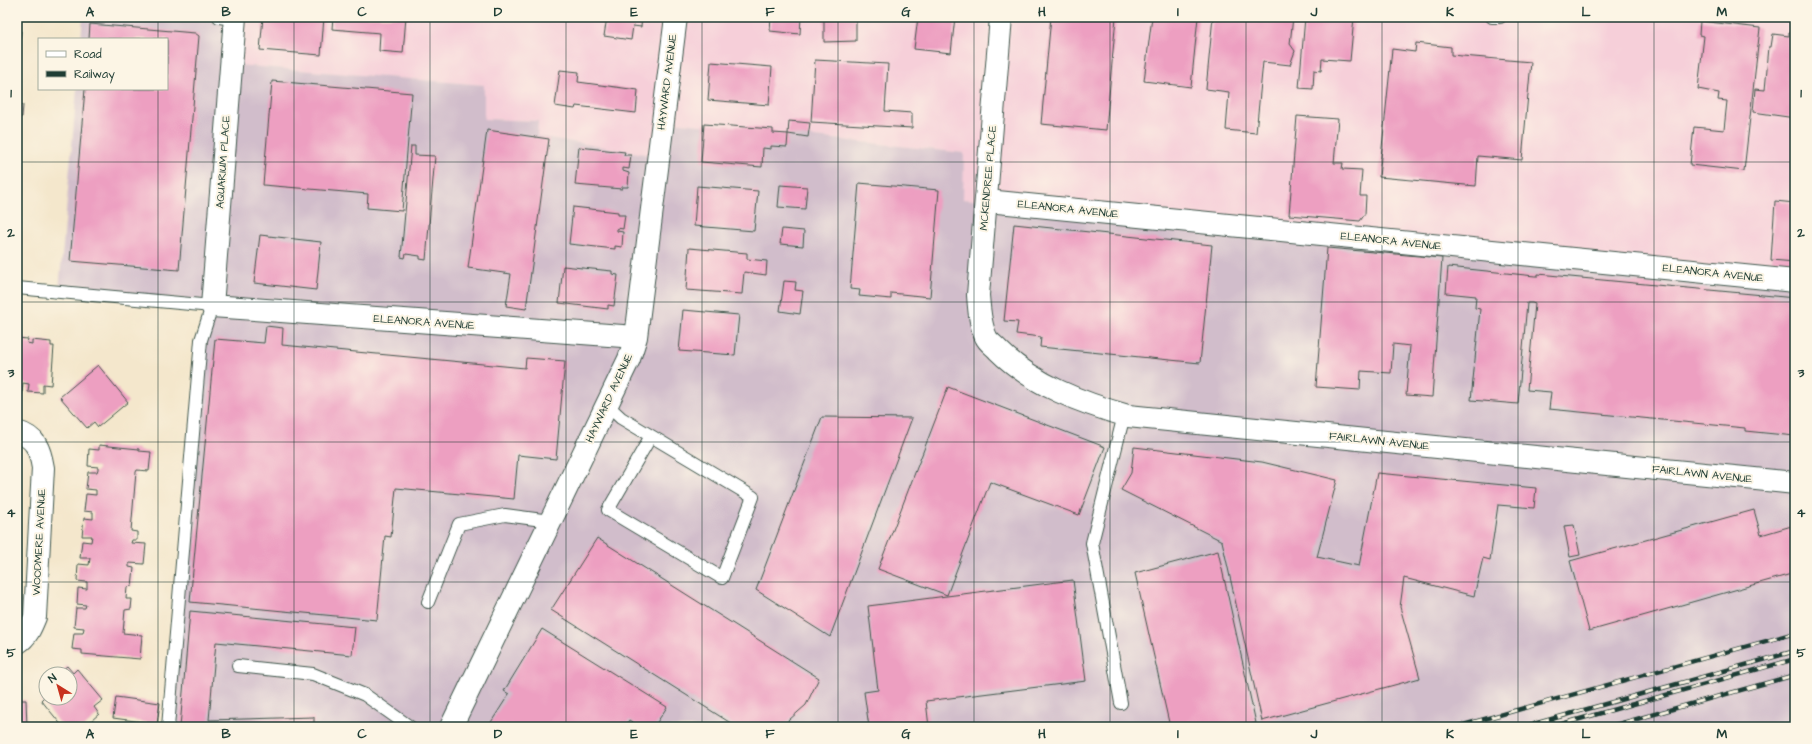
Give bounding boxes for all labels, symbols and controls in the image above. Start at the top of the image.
text: A [86,3,95,21]
text: B [221,3,231,21]
text: C [357,3,367,21]
text: D [494,3,503,21]
text: E [630,3,638,21]
text: F [765,3,775,21]
text: G [901,3,911,21]
text: H [1038,3,1046,21]
text: I [1177,3,1179,21]
text: J [1310,3,1318,21]
text: K [1446,3,1454,21]
text: L [1581,3,1591,21]
text: M [1717,3,1728,21]
street label: HAYWARD AVENUE [654,33,680,131]
legend [38,38,168,90]
text: Road [74,46,102,63]
text: Railway [74,66,115,84]
text: 1 [10,84,12,102]
text: 1 [1800,84,1802,102]
street label: AQUARIUM PLACE [212,114,234,209]
street label: MCKENDREE PLACE [976,124,1000,231]
street label: ELEANORA AVENUE [1017,196,1120,222]
text: 2 [6,224,15,242]
text: 2 [1796,224,1805,242]
street label: ELEANORA AVENUE [1340,228,1443,254]
street label: ELEANORA AVENUE [1662,260,1765,286]
street label: ELEANORA AVENUE [373,311,476,333]
street label: HAYWARD AVENUE [582,351,636,445]
text: 3 [7,364,15,382]
text: 3 [1797,364,1805,382]
street label: FAIRLAWN AVENUE [1328,428,1430,454]
street label: FAIRLAWN AVENUE [1651,461,1753,487]
street label: WOODMERE AVENUE [29,488,49,596]
text: 4 [7,504,16,522]
text: 4 [1797,504,1806,522]
text: 5 [6,644,16,662]
text: 5 [1796,644,1806,662]
north arrow [38,666,78,706]
text: N [45,670,60,686]
text: A [86,725,95,743]
text: B [221,725,231,743]
text: C [357,725,367,743]
text: D [494,725,503,743]
text: E [630,725,638,743]
text: F [765,725,775,743]
text: G [901,725,911,743]
text: H [1038,725,1046,743]
text: I [1177,725,1179,743]
text: J [1310,725,1318,743]
text: K [1446,725,1454,743]
text: L [1581,725,1591,743]
text: M [1717,725,1728,743]

